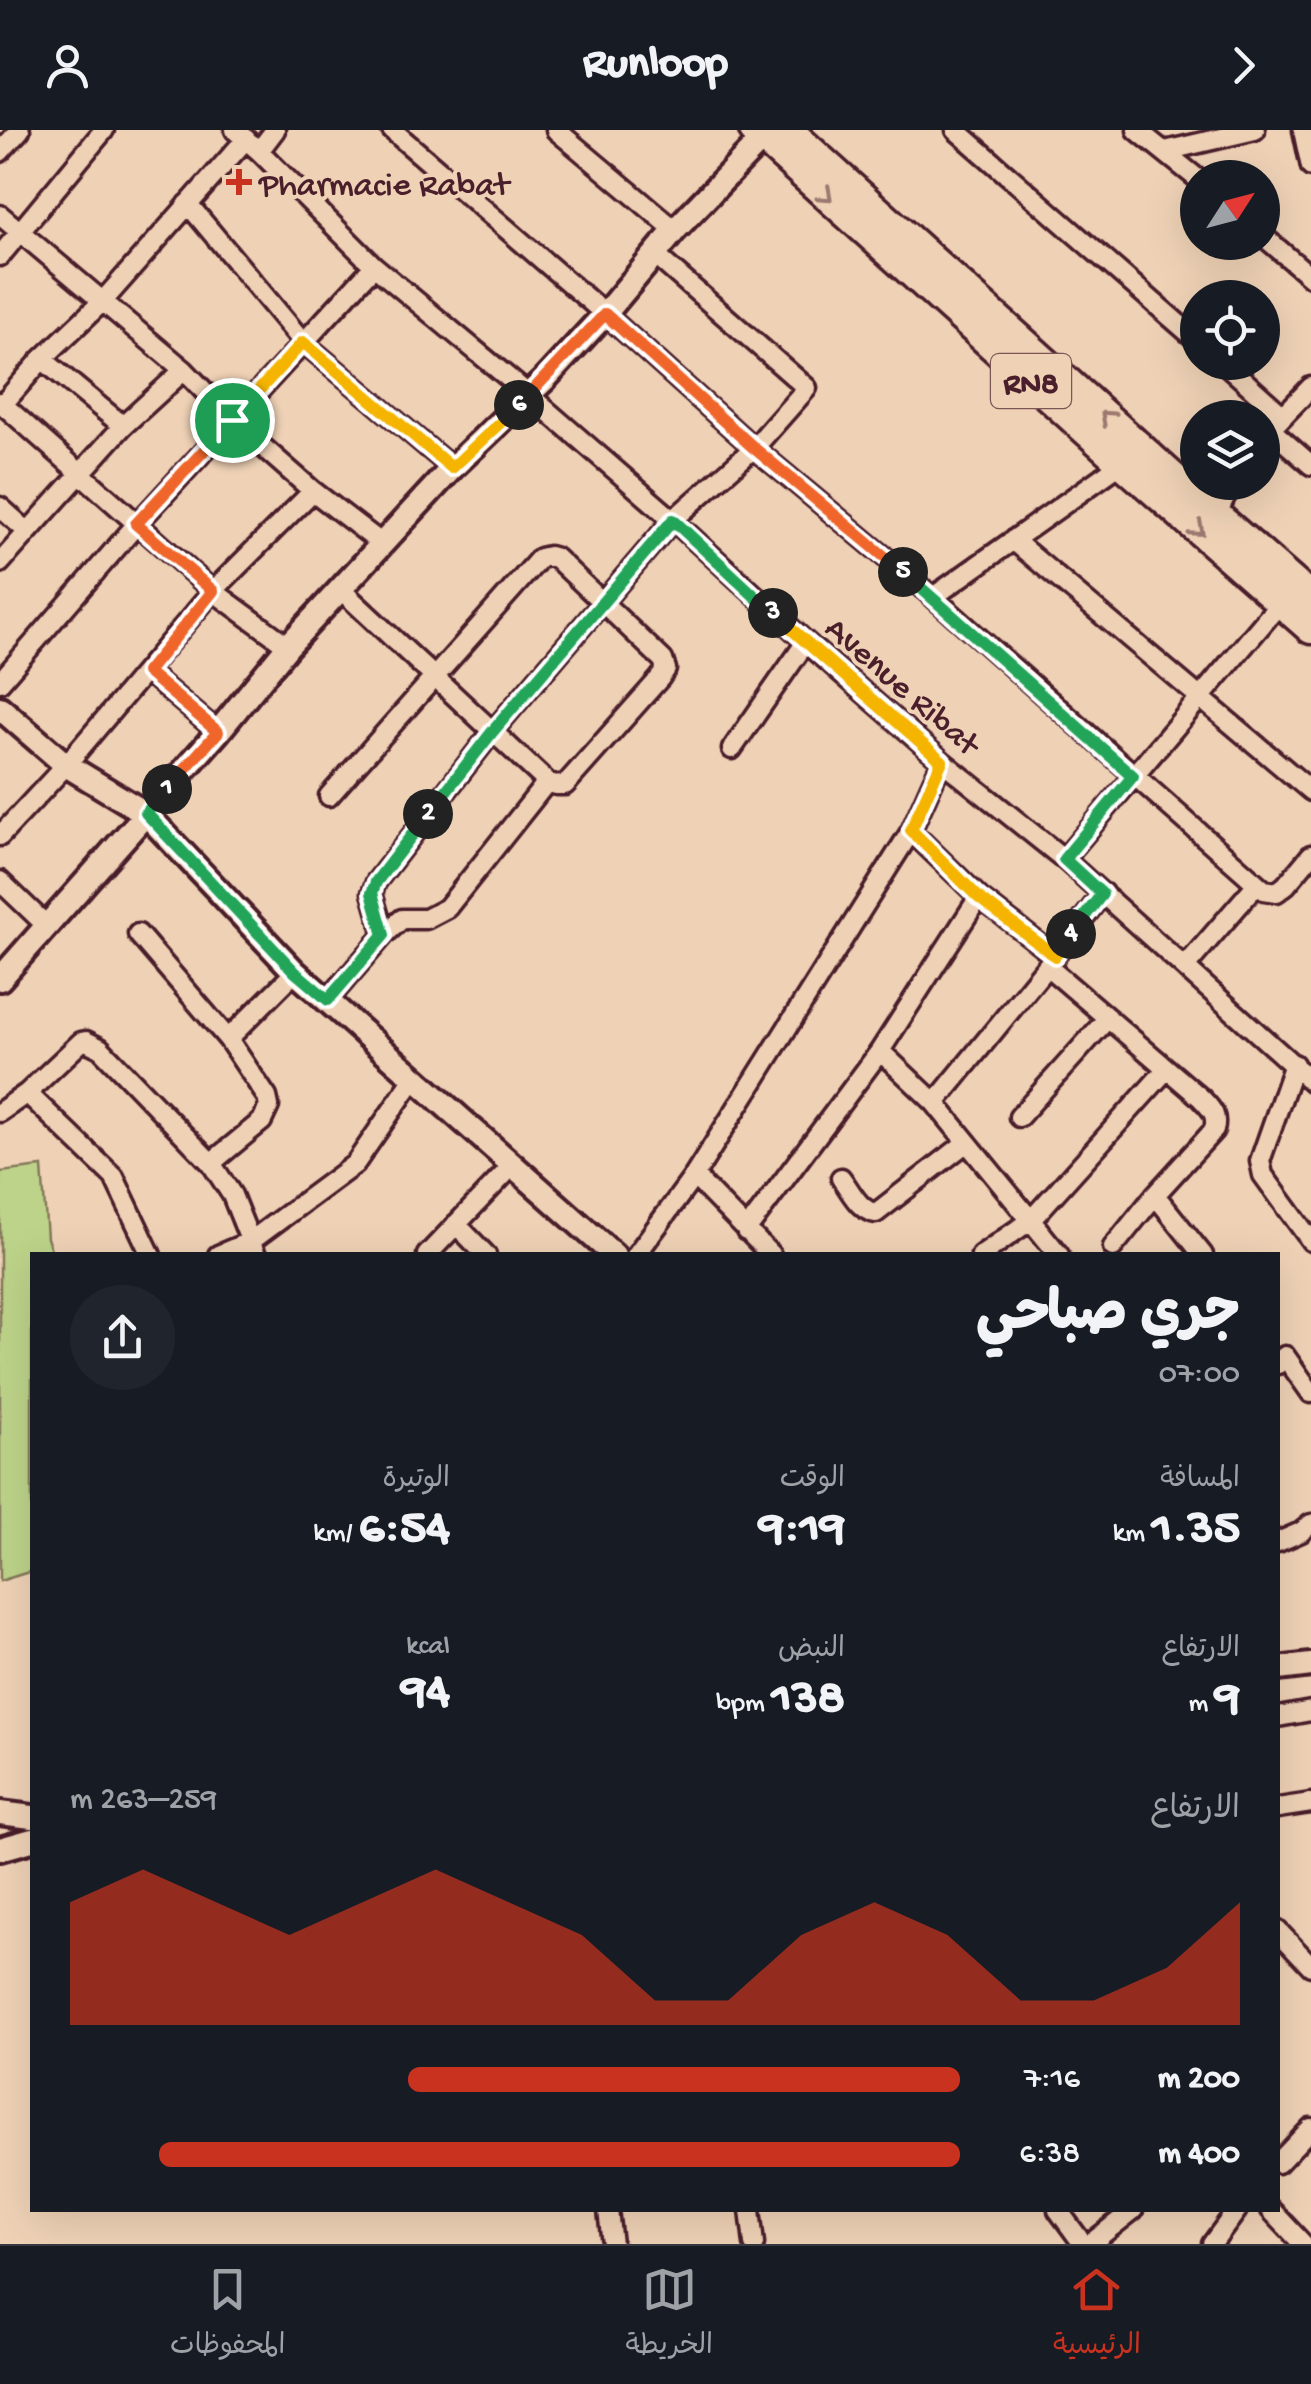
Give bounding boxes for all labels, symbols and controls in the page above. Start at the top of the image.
icon: person [40,38,95,93]
icon: forward [1216,38,1271,93]
text: Runloop [583,39,728,92]
north arrow [1180,160,1280,260]
map controls [1180,160,1280,500]
place label: Pharmacie Rabat [258,167,512,208]
marker: Pharmacie Rabat [228,171,250,193]
one-way arrow [814,184,833,202]
button: locate [1180,280,1280,380]
road number: RN8 [991,354,1071,408]
pin [190,378,275,463]
pin: 6 [494,380,544,430]
text: 6 [512,388,526,421]
icon: arrive [205,393,260,448]
button: layers [1180,400,1280,500]
one-way arrow [1100,411,1119,429]
one-way arrow [1186,518,1205,536]
pin: 5 [878,547,928,597]
text: 5 [896,555,910,588]
pin: 3 [748,588,798,638]
text: 3 [766,596,780,629]
street label: Avenue Ribat [815,610,988,768]
pin: 1 [142,764,192,814]
text: 1 [161,772,173,805]
pin: 2 [403,789,453,839]
text: 2 [421,797,435,830]
pin: 4 [1046,909,1096,959]
text: 4 [1064,917,1078,950]
button: share [70,1285,175,1390]
text: جري صباحي [976,1286,1240,1350]
text: 07:00 [1159,1356,1240,1394]
text: الوتيرة [382,1464,450,1497]
text: الوقت [780,1464,845,1497]
text: المسافة [1160,1464,1240,1497]
text: 6:54 [359,1501,450,1560]
text: 9:19 [759,1501,845,1560]
text: 1.35 [1152,1501,1240,1560]
text: /km [313,1518,359,1551]
text: km [1113,1518,1152,1551]
text: kcal [406,1631,450,1664]
text: النبض [778,1634,845,1667]
text: الارتفاع [1161,1634,1240,1667]
text: 94 [401,1664,450,1723]
text: 138 [771,1671,845,1730]
text: 9 [1215,1671,1240,1730]
text: bpm [716,1688,771,1721]
text: m [1188,1688,1215,1721]
text: 259–263 m [70,1782,217,1820]
text: الارتفاع [1150,1792,1240,1830]
text: 7:16 [1024,2061,1080,2099]
text: 200 m [1158,2061,1240,2099]
text: 6:38 [1020,2136,1080,2174]
text: 400 m [1158,2136,1240,2174]
tab: المحفوظات [170,2262,285,2368]
tab: الخريطة [626,2262,713,2368]
tab: الرئيسية [1053,2262,1141,2368]

